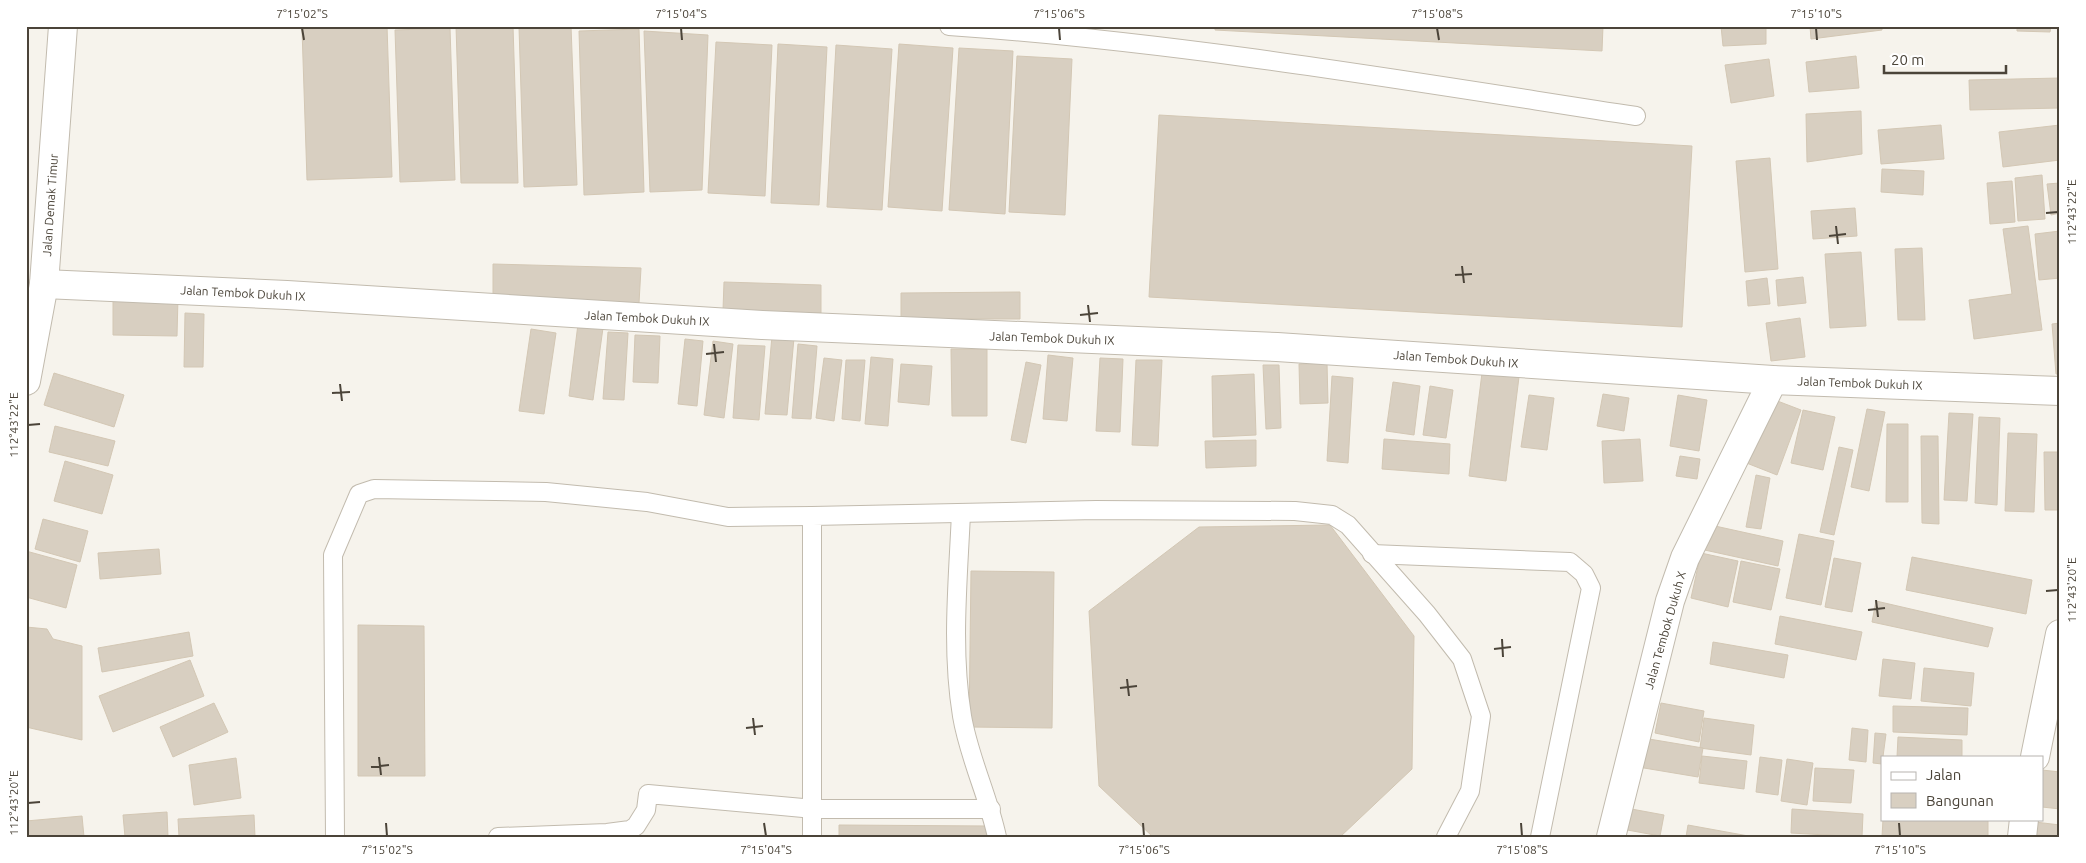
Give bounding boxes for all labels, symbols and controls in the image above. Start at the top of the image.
text: 7°15'02"S [276,7,328,20]
text: 7°15'04"S [655,7,707,20]
text: 7°15'06"S [1033,7,1085,20]
text: 7°15'08"S [1411,7,1463,20]
text: 7°15'10"S [1790,7,1842,20]
scale bar [1884,42,2006,74]
text: 20 m [1891,51,1924,68]
street label: Jalan Demak Timur [40,153,60,257]
text: 112°43'22"E [2065,179,2078,245]
street label: Jalan Tembok Dukuh IX [180,283,306,303]
street label: Jalan Tembok Dukuh IX [584,308,710,328]
street label: Jalan Tembok Dukuh IX [989,329,1115,347]
street label: Jalan Tembok Dukuh IX [1393,348,1520,370]
street label: Jalan Tembok Dukuh IX [1797,374,1923,392]
text: 112°43'22"E [7,392,20,458]
text: 112°43'20"E [2065,557,2078,623]
street label: Jalan Tembok Dukuh X [1642,569,1688,691]
legend [1881,756,2044,820]
text: Jalan [1926,766,1961,783]
text: 112°43'20"E [7,770,20,836]
text: Bangunan [1926,792,1994,809]
text: 7°15'02"S [361,843,413,856]
text: 7°15'04"S [740,843,792,856]
text: 7°15'06"S [1118,843,1170,856]
text: 7°15'08"S [1496,843,1548,856]
text: 7°15'10"S [1874,843,1926,856]

